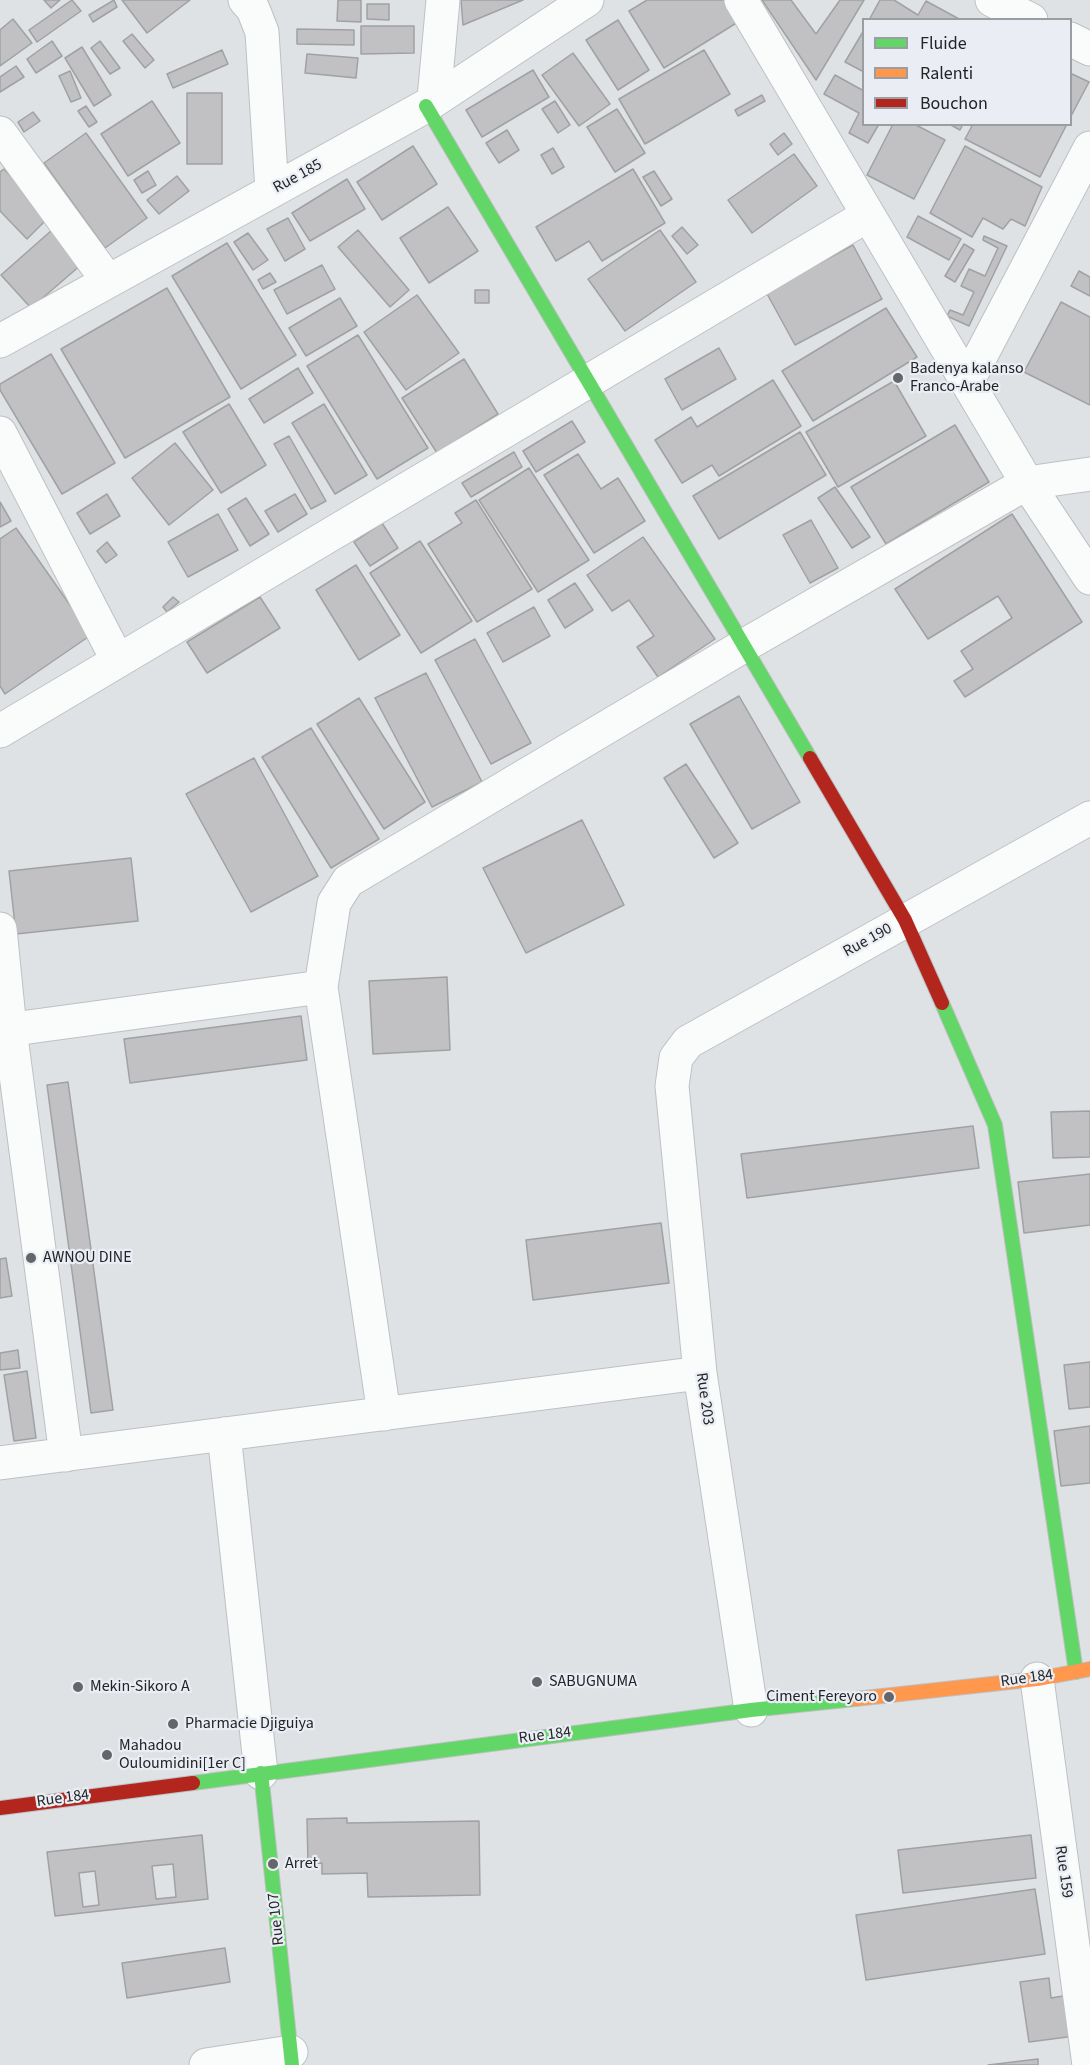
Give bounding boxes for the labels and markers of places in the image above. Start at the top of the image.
place label: Badenya kalanso Franco-Arabe [910,359,1024,397]
marker: Badenya kalanso Franco-Arabe [891,371,905,385]
place label: AWNOU DINE [43,1248,132,1268]
marker: AWNOU DINE [24,1251,38,1265]
place label: SABUGNUMA [549,1672,637,1692]
marker: SABUGNUMA [530,1675,544,1689]
place label: Mekin-Sikoro A [90,1677,190,1697]
marker: Mekin-Sikoro A [71,1680,85,1694]
place label: Ciment Fereyoro [766,1687,877,1707]
marker: Ciment Fereyoro [882,1690,896,1704]
place label: Pharmacie Djiguiya [185,1714,314,1734]
marker: Pharmacie Djiguiya [166,1717,180,1731]
place label: Mahadou Ouloumidini[1er C] [119,1736,246,1774]
marker: Mahadou Ouloumidini[1er C] [100,1748,114,1762]
place label: Arret [285,1854,318,1874]
marker: Arret [266,1857,280,1871]

